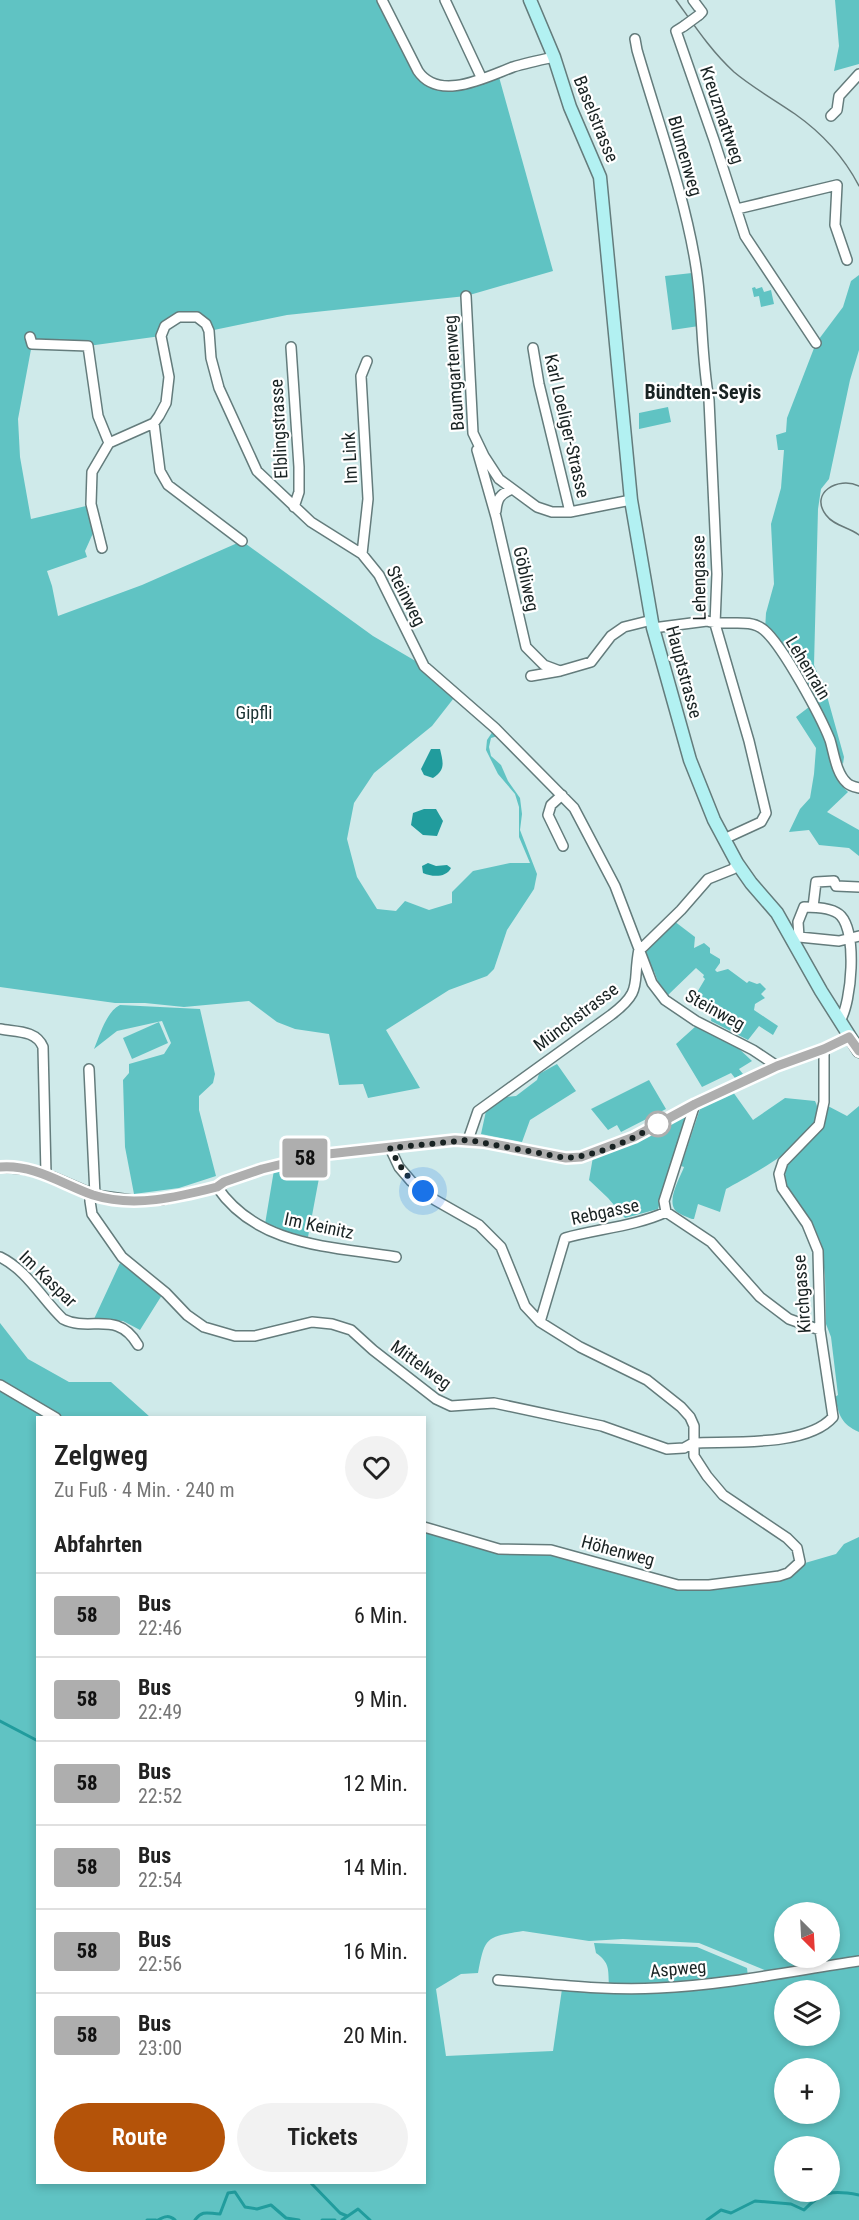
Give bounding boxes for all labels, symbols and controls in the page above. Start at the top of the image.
street label: Kreuzmattweg [696,63,749,166]
street label: Baselstrasse [570,73,623,165]
street label: Blumenweg [664,113,707,198]
street label: Baumgartenweg [439,315,468,431]
street label: Karl Loeliger-Strasse [541,352,594,500]
street label: Elblingstrasse [265,379,292,479]
district label: Bündten-Seyis [645,380,761,404]
street label: Im Link [338,432,361,484]
street label: Lehengasse [687,535,710,621]
street label: Göbliweg [509,545,544,613]
street label: Steinweg [382,562,431,629]
street label: Hauptstrasse [662,623,707,720]
street label: Lehenrain [782,633,835,703]
park label: Gipfli [236,702,272,723]
street label: Münchstrasse [529,978,622,1055]
street label: Steinweg [682,985,749,1034]
unlabelled marker [645,1111,671,1137]
line badge: 58 [278,1138,332,1178]
text: 58 [294,1146,316,1170]
your location [408,1176,438,1206]
street label: Rebgasse [569,1194,641,1229]
street label: Im Keinitz [282,1208,356,1243]
street label: Im Kaspar [15,1246,82,1311]
street label: Kirchgasse [788,1254,815,1334]
street label: Mittelweg [387,1336,456,1394]
button: heart [345,1436,408,1499]
text: Zelgweg [54,1439,148,1472]
text: Zu Fuß · 4 Min. · 240 m [54,1478,235,1502]
street label: Höhenweg [579,1531,657,1570]
text: Abfahrten [54,1532,142,1557]
text: Bus [138,1591,171,1616]
text: 58 [76,1603,98,1627]
text: 6 Min. [354,1603,408,1628]
text: 22:46 [138,1616,182,1640]
text: Bus [138,1675,171,1700]
text: 58 [76,1687,98,1711]
text: 9 Min. [354,1687,408,1712]
text: 22:49 [138,1700,182,1724]
text: Bus [138,1759,171,1784]
text: 58 [76,1771,98,1795]
text: 12 Min. [343,1771,408,1796]
text: 22:52 [138,1784,182,1808]
text: Bus [138,1843,171,1868]
text: 58 [76,1855,98,1879]
text: 14 Min. [343,1855,408,1880]
text: 22:54 [138,1868,182,1892]
north arrow [774,1902,840,1968]
map controls [774,1902,840,2202]
text: Bus [138,1927,171,1952]
text: 58 [76,1939,98,1963]
text: 16 Min. [343,1939,408,1964]
text: 22:56 [138,1952,182,1976]
street label: Aspweg [649,1956,707,1981]
button: layers [774,1980,840,2046]
text: Bus [138,2011,171,2036]
text: 58 [76,2023,98,2047]
text: 20 Min. [343,2023,408,2048]
text: 23:00 [138,2036,182,2060]
button: + [774,2058,840,2124]
button: Route [54,2103,225,2172]
button: Tickets [237,2103,408,2172]
button: − [774,2136,840,2202]

